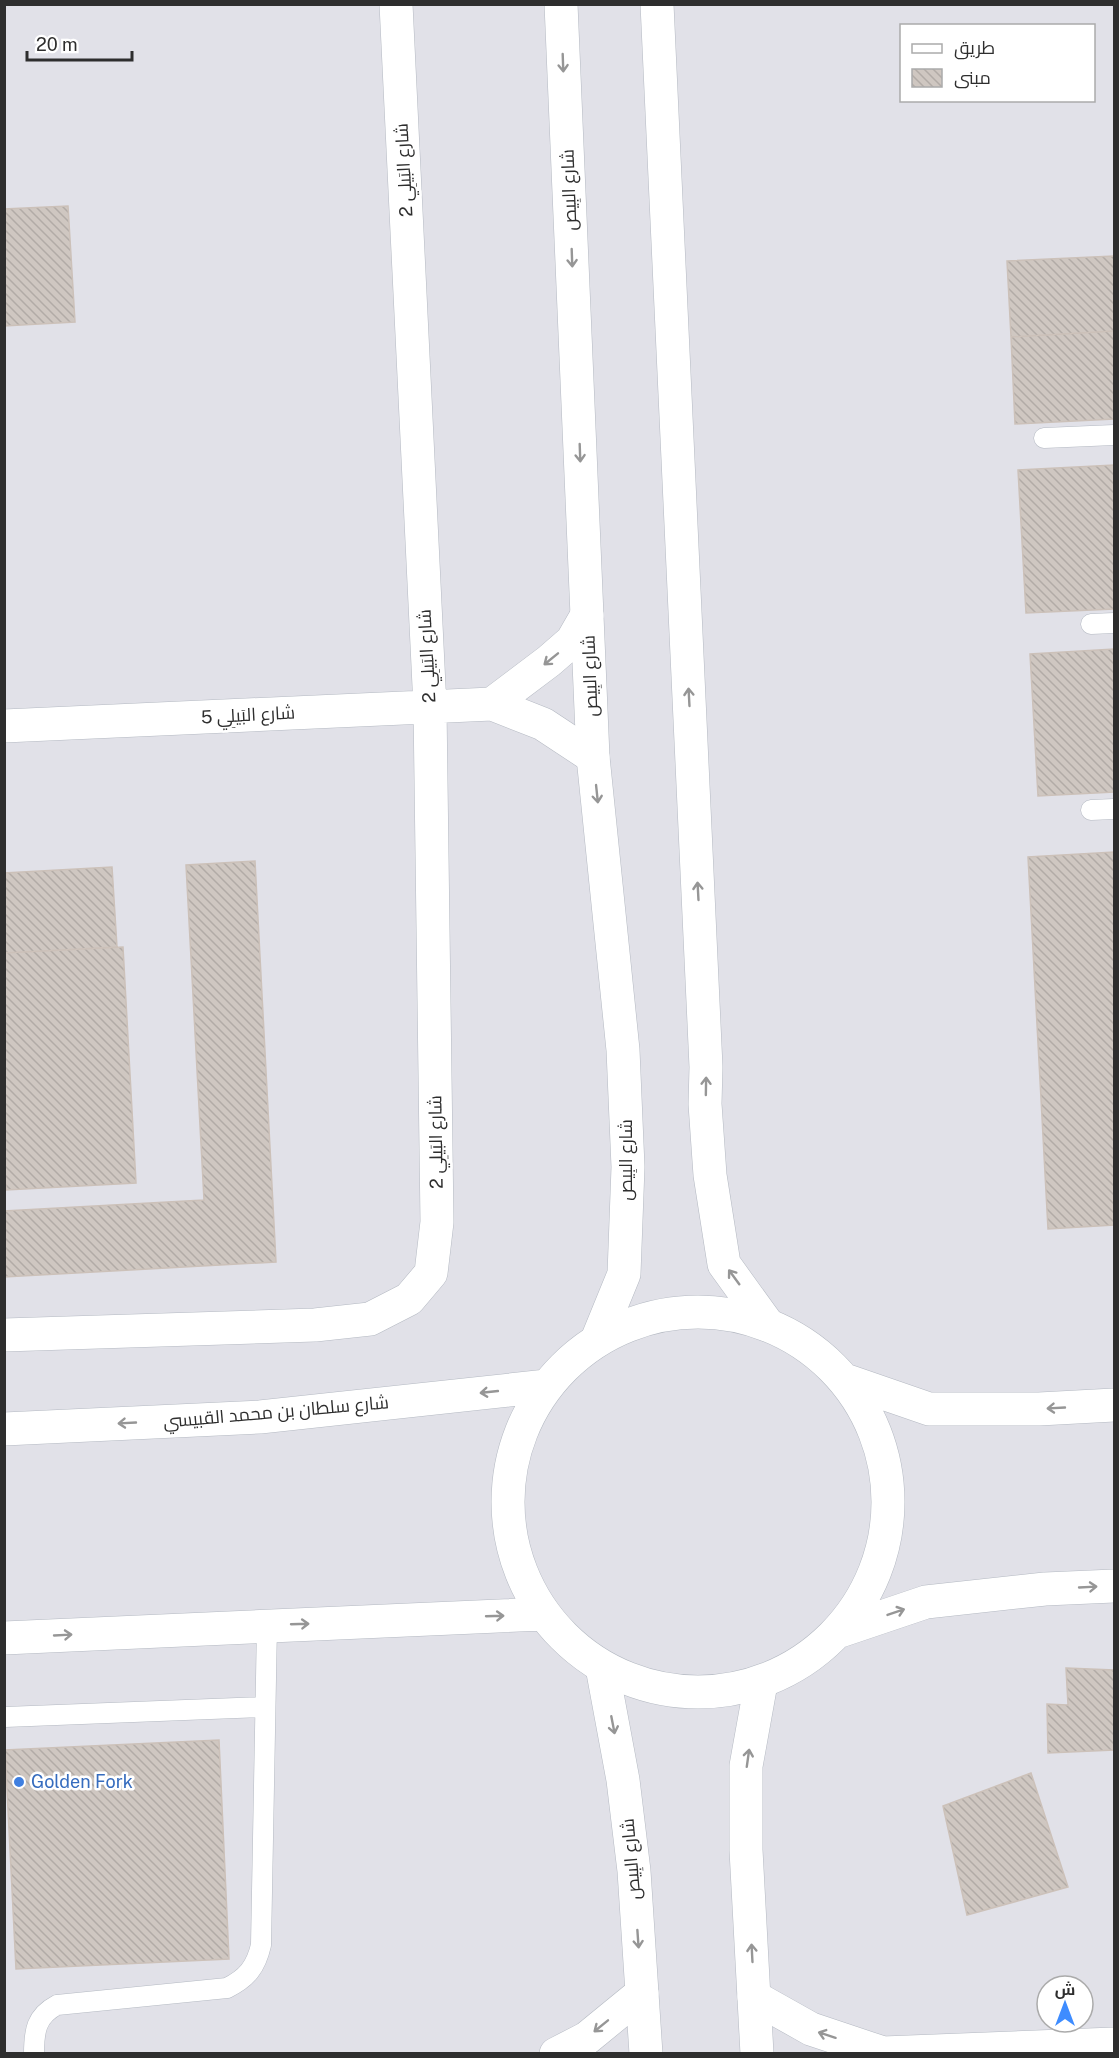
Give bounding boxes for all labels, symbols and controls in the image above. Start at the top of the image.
scale bar [27,24,132,62]
legend [900,24,1095,102]
text: 20 m [36,34,78,55]
text: طريق [954,37,995,60]
one-way arrow [558,52,569,72]
text: مبنى [954,67,991,89]
street label: شارع البَيلِي 2 [391,122,420,217]
street label: شارع البِيص [557,149,582,231]
one-way arrow [566,247,577,267]
one-way arrow [575,442,586,462]
street label: شارع البَيلِي 2 [414,608,443,703]
street label: شارع البِيص [578,635,603,717]
one-way arrow [543,653,559,666]
one-way arrow [683,687,694,707]
street label: شارع البَيلِي 5 [200,702,296,731]
one-way arrow [592,784,603,804]
one-way arrow [692,882,703,902]
one-way arrow [700,1077,711,1097]
street label: شارع البَيلِي 2 [424,1095,451,1189]
street label: شارع البِيص [615,1119,638,1201]
one-way arrow [727,1269,740,1285]
one-way arrow [479,1387,499,1398]
street label: شارع سلطان بن محمد القبيسي [162,1391,390,1435]
one-way arrow [1047,1402,1067,1413]
one-way arrow [118,1418,138,1429]
one-way arrow [1078,1581,1098,1592]
one-way arrow [886,1605,905,1616]
one-way arrow [484,1610,504,1621]
one-way arrow [289,1618,309,1630]
one-way arrow [52,1629,72,1640]
one-way arrow [608,1714,619,1734]
one-way arrow [742,1749,753,1769]
place label: Golden Fork [31,1771,133,1792]
marker: Golden Fork [12,1775,26,1789]
street label: شارع البِيص [616,1817,647,1901]
one-way arrow [633,1928,644,1948]
one-way arrow [746,1944,757,1964]
north arrow [1035,1974,1095,2034]
text: ش [1055,1980,1075,1999]
one-way arrow [593,2020,609,2033]
one-way arrow [818,2029,837,2040]

